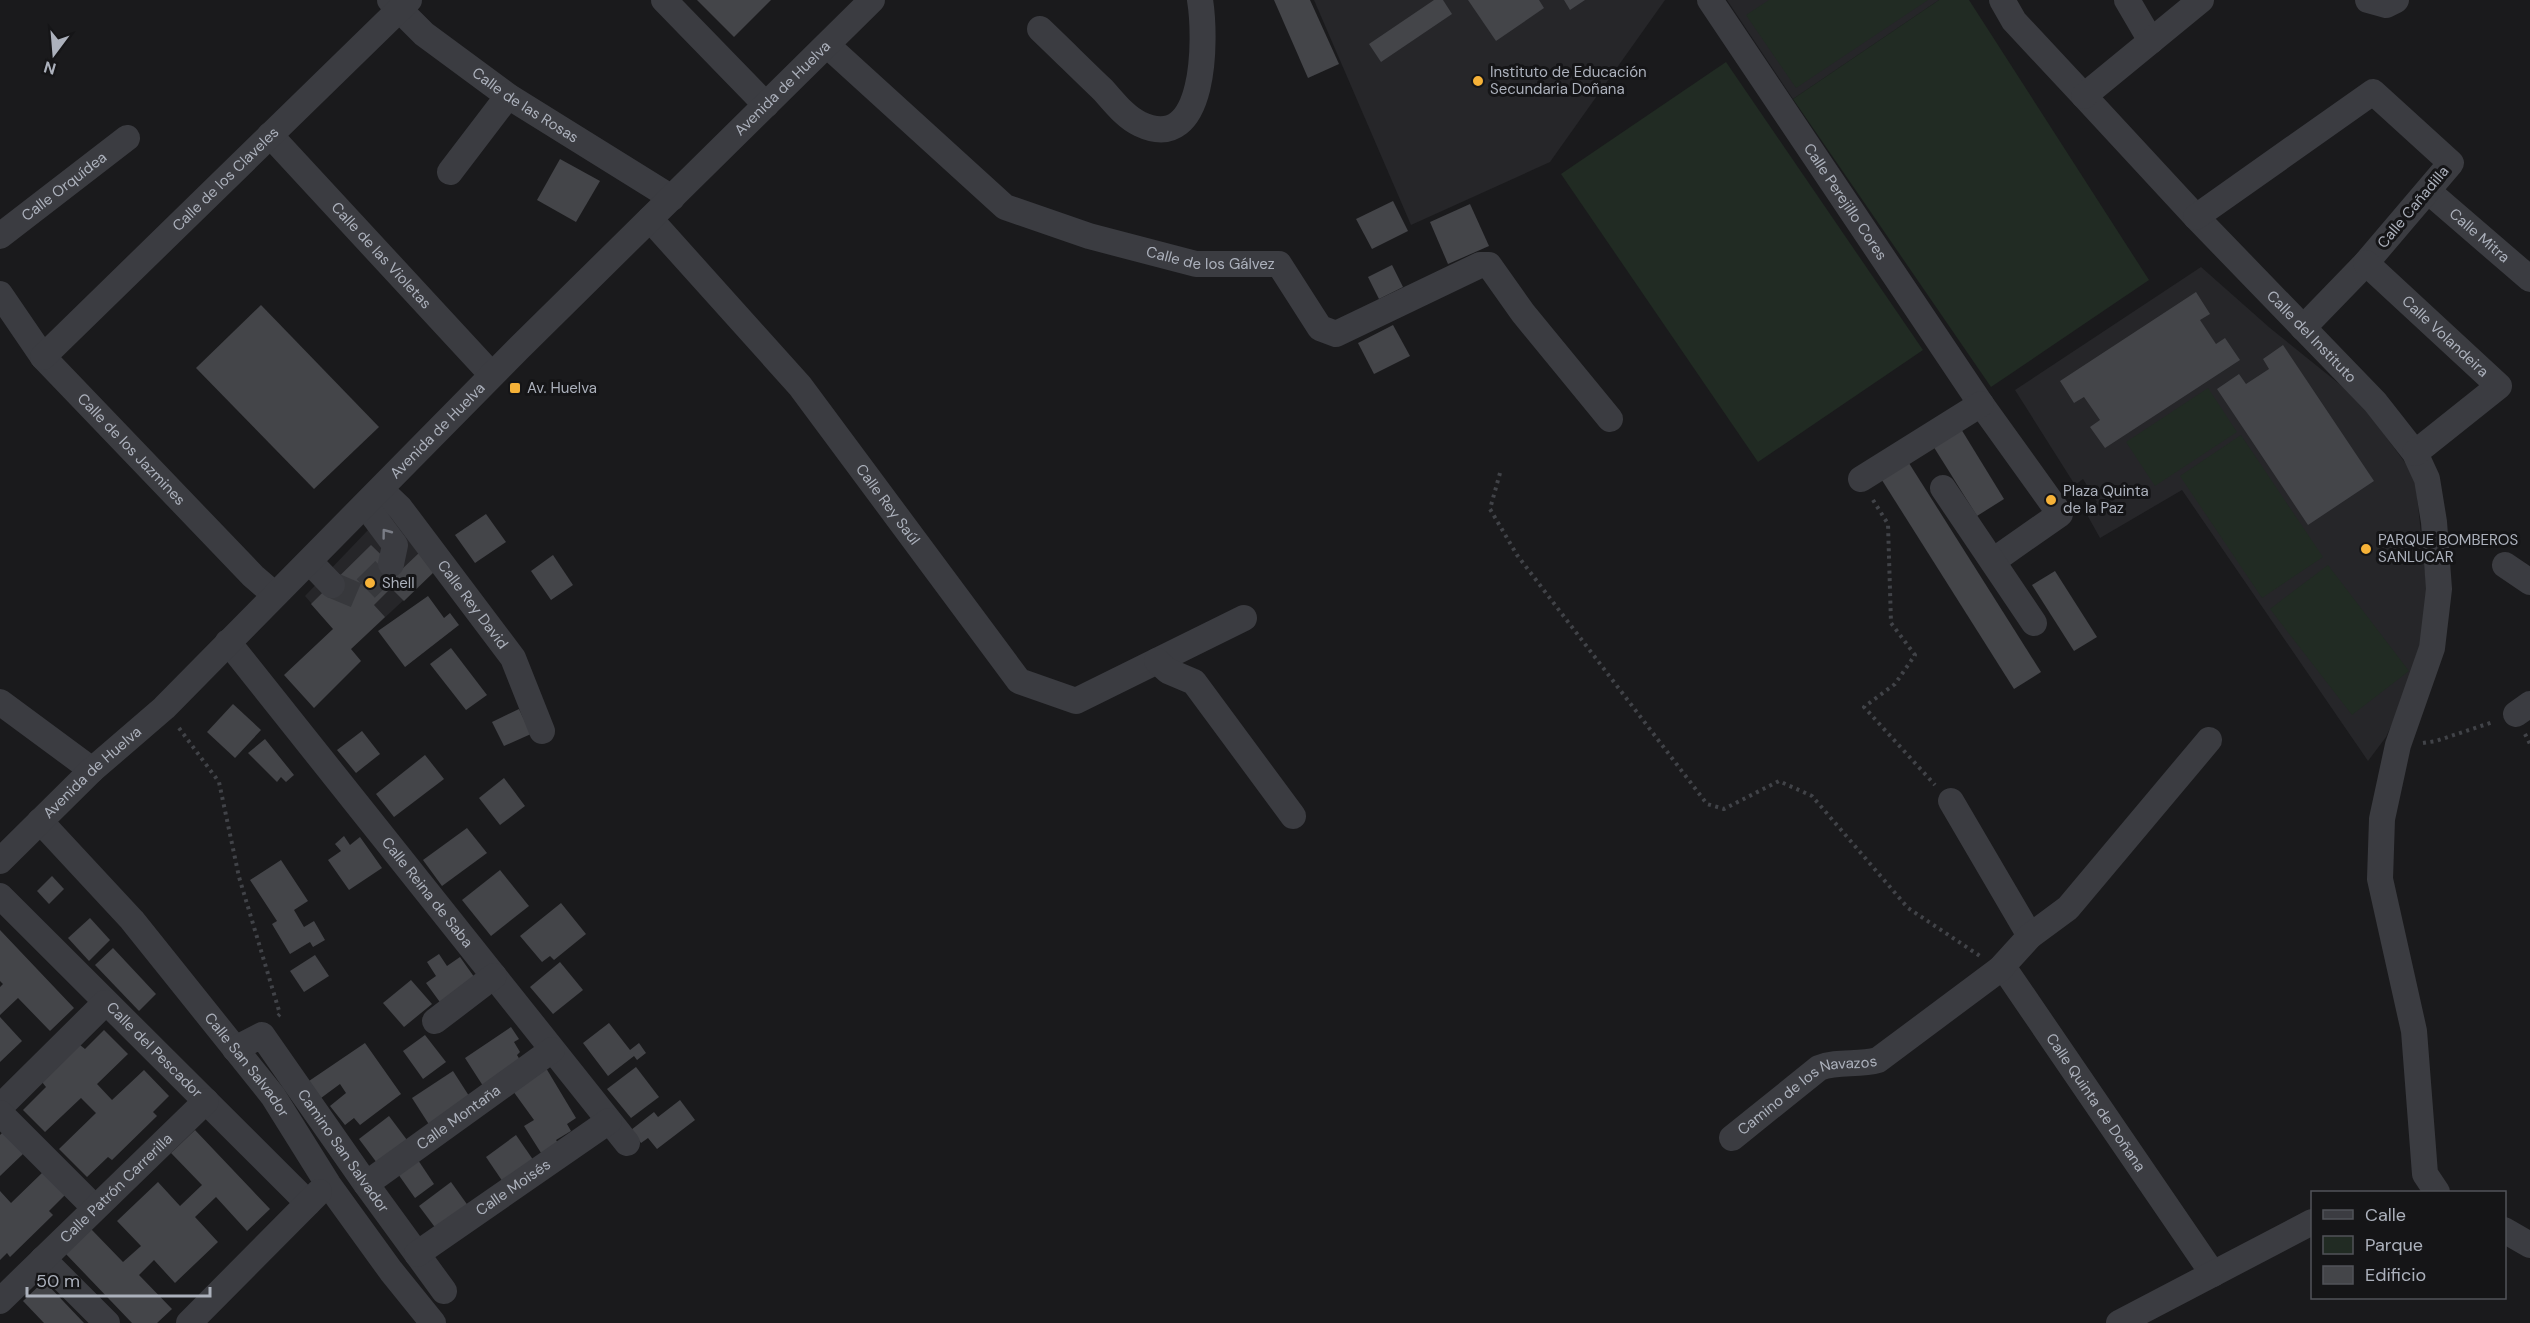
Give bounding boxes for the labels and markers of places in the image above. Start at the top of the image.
place label: Instituto de Educación Secundaria Doñana [1490,62,1647,99]
marker: Instituto de Educación Secundaria Doñana [1471,74,1485,88]
place label: Av. Huelva [527,378,597,398]
marker: Av. Huelva [508,381,522,395]
place label: Plaza Quinta de la Paz [2063,481,2149,518]
marker: Plaza Quinta de la Paz [2044,493,2058,507]
place label: PARQUE BOMBEROS SANLUCAR [2378,530,2518,567]
marker: PARQUE BOMBEROS SANLUCAR [2359,542,2373,556]
place label: Shell [382,573,415,593]
marker: Shell [363,576,377,590]

